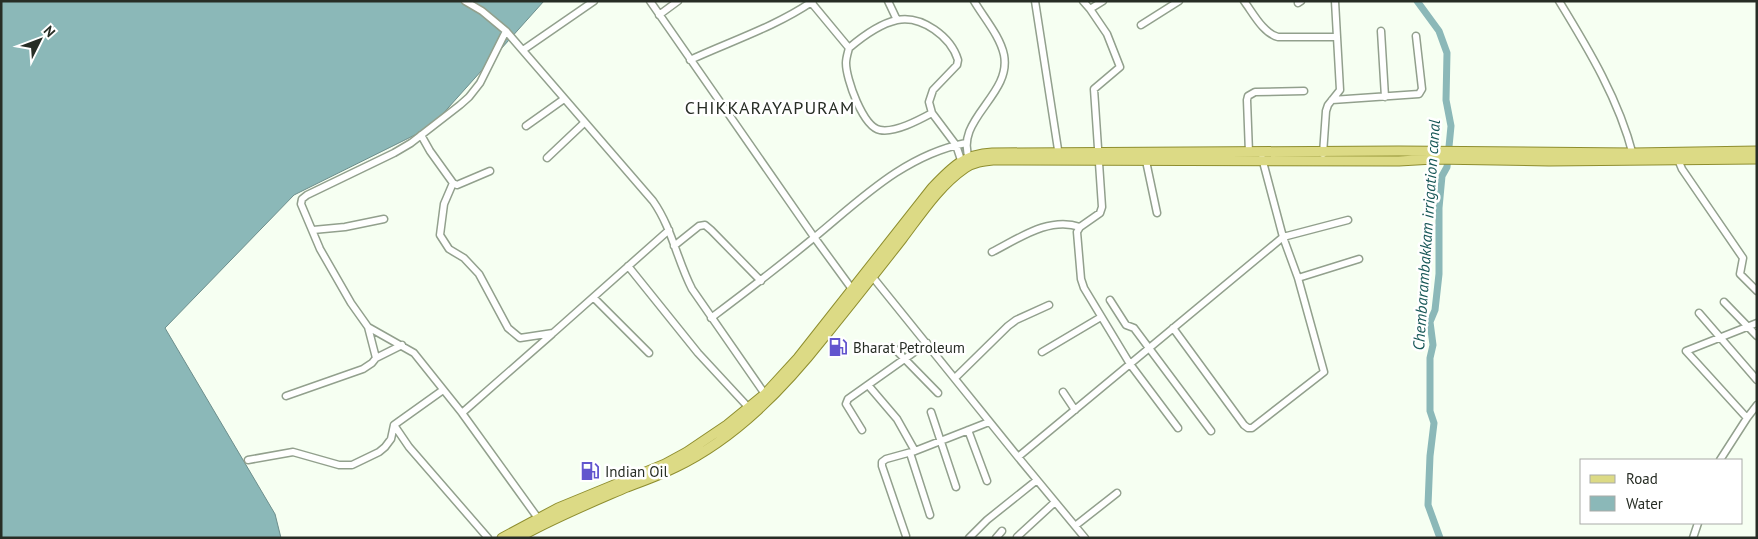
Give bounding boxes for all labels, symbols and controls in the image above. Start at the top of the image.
north arrow [15,15,65,65]
text: N [40,22,59,41]
district label: CHIKKARAYAPURAM [685,96,855,119]
water label: Chembarambakkam irrigation canal [1408,118,1444,351]
fuel station icon: Bharat Petroleum [827,336,849,358]
place label: Bharat Petroleum [853,338,965,357]
legend [1580,459,1743,524]
fuel station icon: Indian Oil [579,460,601,482]
place label: Indian Oil [605,462,669,481]
text: Road [1626,469,1658,488]
text: Water [1626,494,1663,513]

